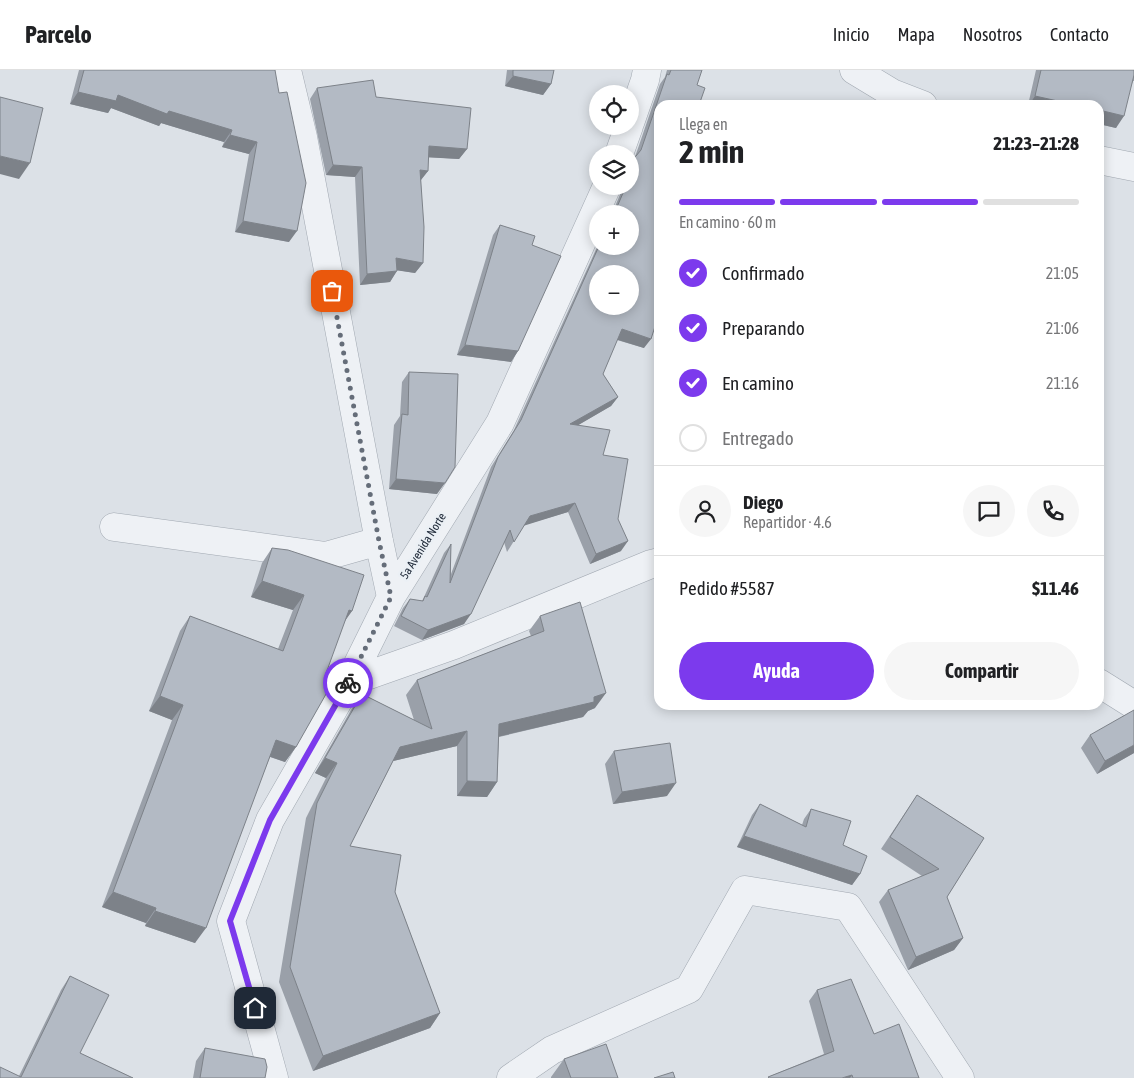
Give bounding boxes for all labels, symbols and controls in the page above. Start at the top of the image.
text: Parcelo [25,21,92,48]
text: Inicio [833,24,869,45]
text: Mapa [897,24,935,45]
text: Nosotros [963,24,1022,45]
text: Contacto [1050,24,1109,45]
map controls [589,85,639,315]
button: locate [589,85,639,135]
text: Llega en [679,115,728,133]
text: 21:23–21:28 [993,132,1079,154]
text: 2 min [679,133,744,170]
button: layers [589,145,639,195]
button: + [589,205,639,255]
text: En camino · 60 m [679,213,776,231]
icon: check [679,259,707,287]
text: Confirmado [722,262,804,284]
text: 21:05 [1046,264,1079,282]
button: − [589,265,639,315]
pin [311,270,353,312]
icon: bag [318,277,346,305]
icon: check [679,314,707,342]
text: Preparando [722,317,805,339]
text: 21:06 [1046,319,1079,337]
icon: check [679,369,707,397]
text: En camino [722,372,794,394]
text: 21:16 [1046,374,1079,392]
text: Entregado [722,427,794,449]
button: person [679,485,731,537]
button: chat [963,485,1015,537]
button: phone [1027,485,1079,537]
text: Diego [743,491,783,513]
street label: 5a Avenida Norte [397,510,449,582]
text: Repartidor · 4.6 [743,513,832,531]
text: Pedido #5587 [679,577,775,599]
text: $11.46 [1032,577,1079,599]
button: Ayuda [679,642,874,700]
button: Compartir [884,642,1079,700]
courier [323,658,373,708]
icon: bike [334,669,362,697]
pin [234,987,276,1029]
icon: home [241,994,269,1022]

